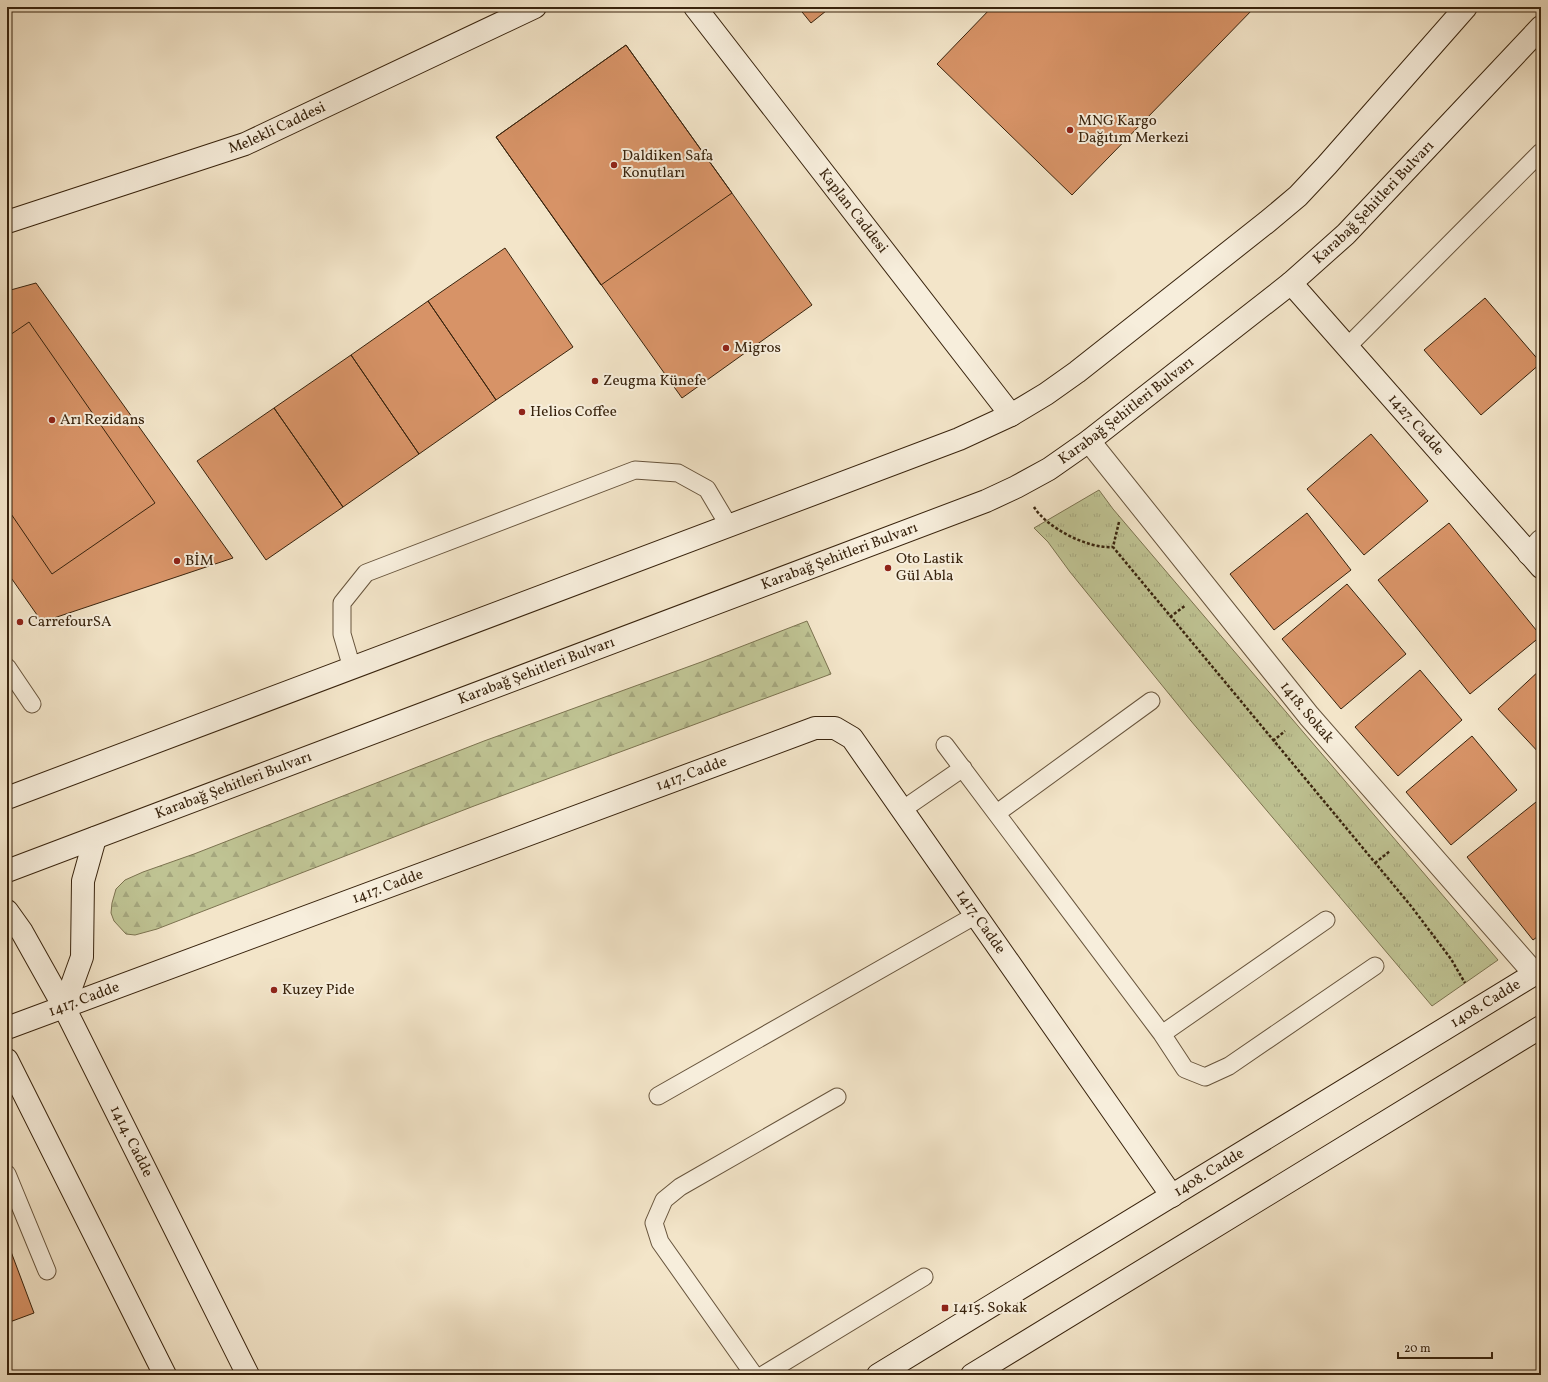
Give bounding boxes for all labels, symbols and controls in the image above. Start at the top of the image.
street label: Melekli Caddesi [226,97,329,159]
place label: MNG Kargo Dağıtım Merkezi [1078,111,1189,149]
marker: MNG Kargo Dağıtım Merkezi [1065,125,1075,135]
street label: Karabağ Şehitleri Bulvarı [1308,136,1439,269]
place label: Daldiken Safa Konutları [622,146,713,184]
marker: Daldiken Safa Konutları [609,160,619,170]
street label: Kaplan Caddesi [813,164,893,258]
place label: Migros [734,338,781,359]
marker: Migros [721,343,731,353]
street label: Karabağ Şehitleri Bulvarı [1054,352,1199,470]
place label: Zeugma Künefe [603,371,706,392]
marker: Zeugma Künefe [590,376,600,386]
street label: 1427. Cadde [1383,389,1449,460]
place label: Helios Coffee [530,402,617,423]
marker: Helios Coffee [517,407,527,417]
place label: Arı Rezidans [60,410,145,431]
marker: Arı Rezidans [47,415,57,425]
street label: Karabağ Şehitleri Bulvarı [758,517,921,596]
place label: Oto Lastik Gül Abla [896,549,963,587]
place label: BİM [185,551,214,572]
marker: BİM [172,556,182,566]
marker: Oto Lastik Gül Abla [883,563,893,573]
place label: CarrefourSA [28,612,112,633]
marker: CarrefourSA [15,617,25,627]
street label: Karabağ Şehitleri Bulvarı [455,632,618,710]
street label: 1418. Sokak [1275,677,1339,748]
street label: Karabağ Şehitleri Bulvarı [152,746,315,825]
street label: 1417. Cadde [653,751,730,797]
street label: 1417. Cadde [349,864,426,909]
street label: 1417. Cadde [951,885,1010,958]
street label: 1408. Cadde [1446,974,1525,1033]
street label: 1417. Cadde [45,977,122,1022]
place label: Kuzey Pide [282,980,355,1001]
marker: Kuzey Pide [269,985,279,995]
street label: 1414. Cadde [104,1102,158,1181]
street label: 1408. Cadde [1170,1143,1248,1202]
place label: 1415. Sokak [953,1298,1027,1319]
marker: 1415. Sokak [940,1303,950,1313]
scale bar [1398,1334,1492,1360]
text: 20 m [1404,1341,1431,1357]

